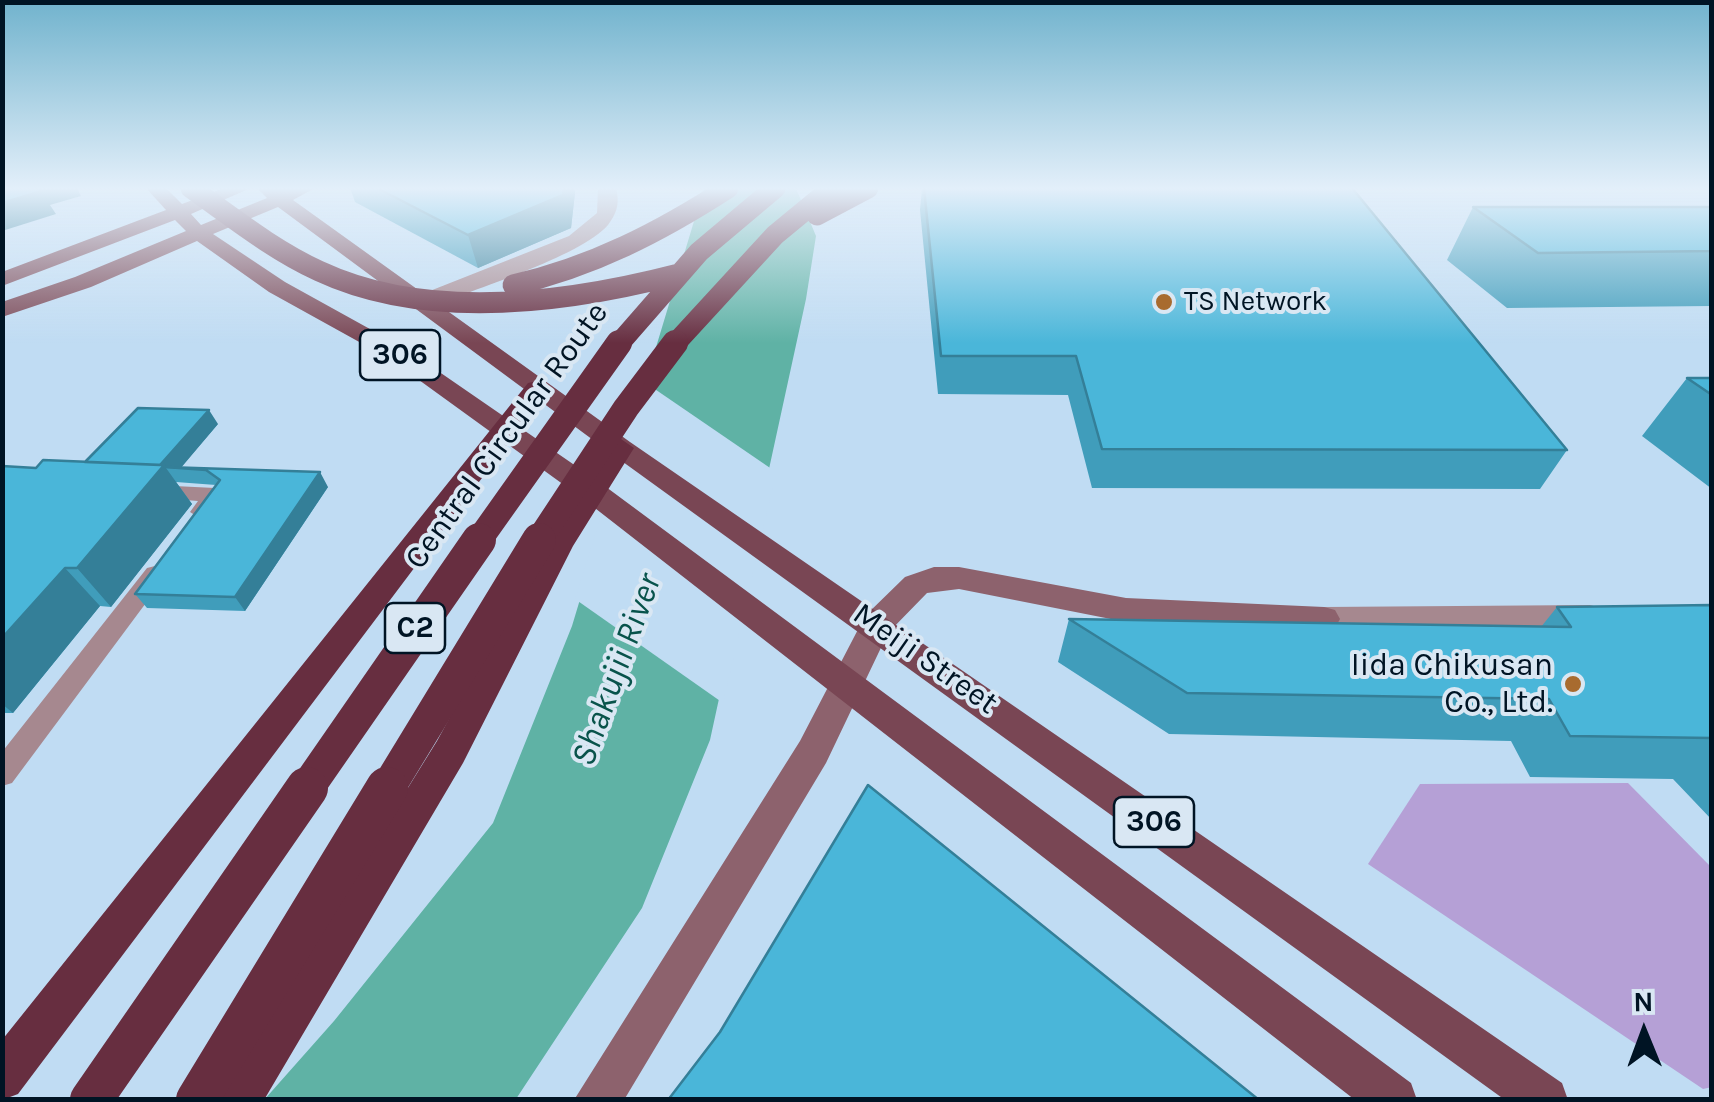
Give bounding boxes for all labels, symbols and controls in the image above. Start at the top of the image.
place label: TS Network [1184,285,1327,319]
marker: TS Network [1153,291,1175,313]
street label: Central Circular Route [397,295,617,577]
road number: 306 [360,330,440,380]
water label: Shakujii River [563,568,671,772]
street label: Meiji Street [845,595,1005,723]
road number: C2 [385,603,445,653]
place label: Iida Chikusan Co., Ltd. [1351,647,1553,722]
marker: Iida Chikusan Co., Ltd. [1562,673,1584,695]
road number: 306 [1114,797,1194,847]
north arrow [1594,982,1694,1082]
text: N [1633,985,1654,1018]

